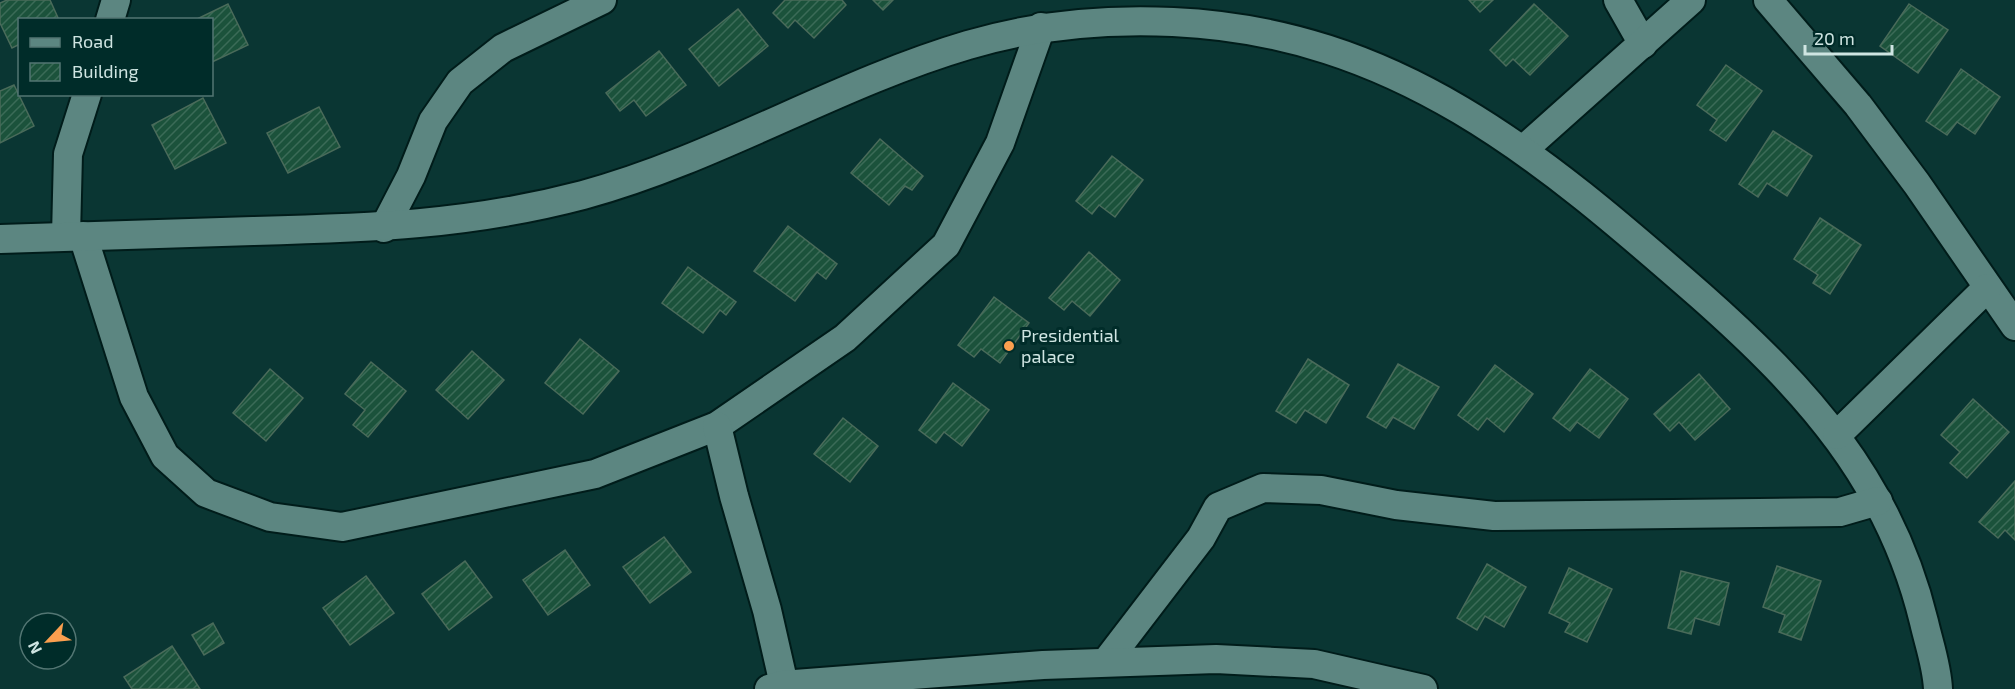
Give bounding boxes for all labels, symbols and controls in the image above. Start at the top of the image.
legend [18,18,213,96]
scale bar [1805,18,1892,56]
text: 20 m [1814,27,1855,49]
text: Road [72,30,113,52]
text: Building [72,60,139,82]
place label: Presidential palace [1021,324,1120,367]
marker: Presidential palace [1002,339,1016,353]
north arrow [18,611,78,671]
text: N [23,638,45,657]

